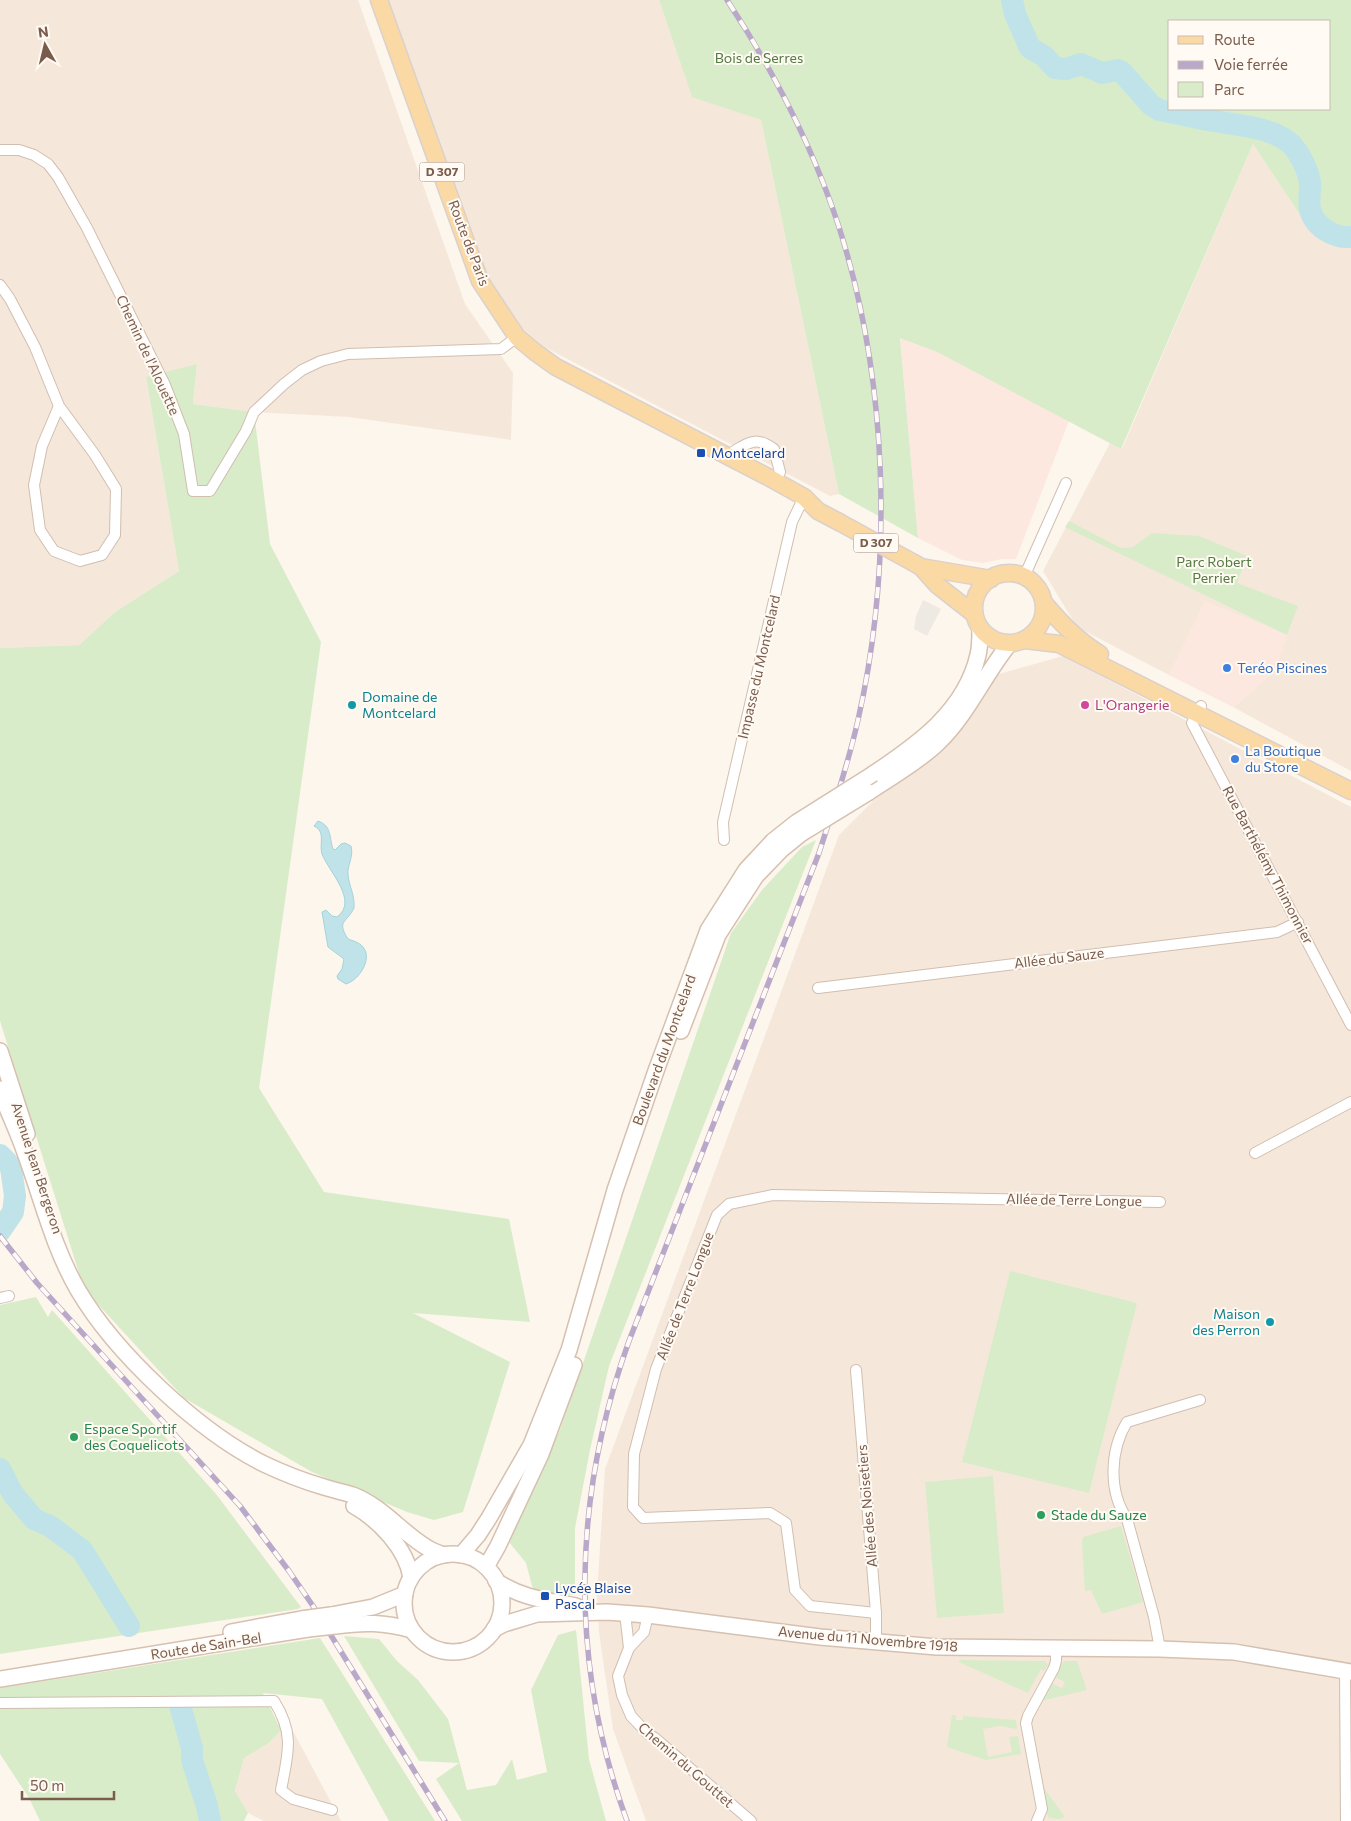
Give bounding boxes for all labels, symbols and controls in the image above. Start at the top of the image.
north arrow [20,20,70,70]
legend [1168,20,1331,110]
text: N [37,22,50,41]
text: Route [1214,30,1255,48]
park label: Bois de Serres [715,49,803,66]
text: Voie ferrée [1214,55,1288,73]
text: Parc [1214,80,1244,98]
road number: D 307 [420,162,464,182]
street label: Route de Paris [445,197,494,288]
street label: Chemin de l'Alouette [113,292,184,418]
place label: Montcelard [711,444,785,461]
marker: Montcelard [695,447,707,459]
road number: D 307 [854,534,898,552]
park label: Parc Robert Perrier [1176,553,1252,586]
street label: Impasse du Montcelard [734,593,783,740]
place label: Teréo Piscines [1237,659,1327,676]
marker: Teréo Piscines [1221,662,1233,674]
place label: Domaine de Montcelard [362,688,437,721]
place label: L'Orangerie [1095,696,1170,713]
marker: Domaine de Montcelard [346,699,358,711]
marker: L'Orangerie [1079,699,1091,711]
place label: La Boutique du Store [1245,742,1321,775]
marker: La Boutique du Store [1229,753,1241,765]
street label: Rue Barthélémy Thimonnier [1219,783,1318,947]
street label: Allée du Sauze [1013,944,1105,971]
street label: Boulevard du Montcelard [628,972,699,1127]
street label: Avenue Jean Bergeron [8,1100,67,1236]
street label: Allée de Terre Longue [1006,1190,1142,1209]
street label: Allée de Terre Longue [652,1229,717,1362]
place label: Maison des Perron [1192,1305,1260,1338]
marker: Maison des Perron [1264,1316,1276,1328]
place label: Espace Sportif des Coquelicots [84,1420,184,1453]
marker: Espace Sportif des Coquelicots [68,1431,80,1443]
street label: Allée des Noisetiers [853,1444,880,1568]
place label: Stade du Sauze [1051,1506,1147,1523]
marker: Stade du Sauze [1035,1509,1047,1521]
place label: Lycée Blaise Pascal [555,1579,631,1612]
marker: Lycée Blaise Pascal [539,1590,551,1602]
street label: Avenue du 11 Novembre 1918 [777,1622,959,1655]
street label: Route de Sain-Bel [149,1628,263,1663]
street label: Chemin du Gouttet [635,1719,738,1811]
scale bar [22,1768,115,1800]
text: 50 m [30,1776,64,1794]

